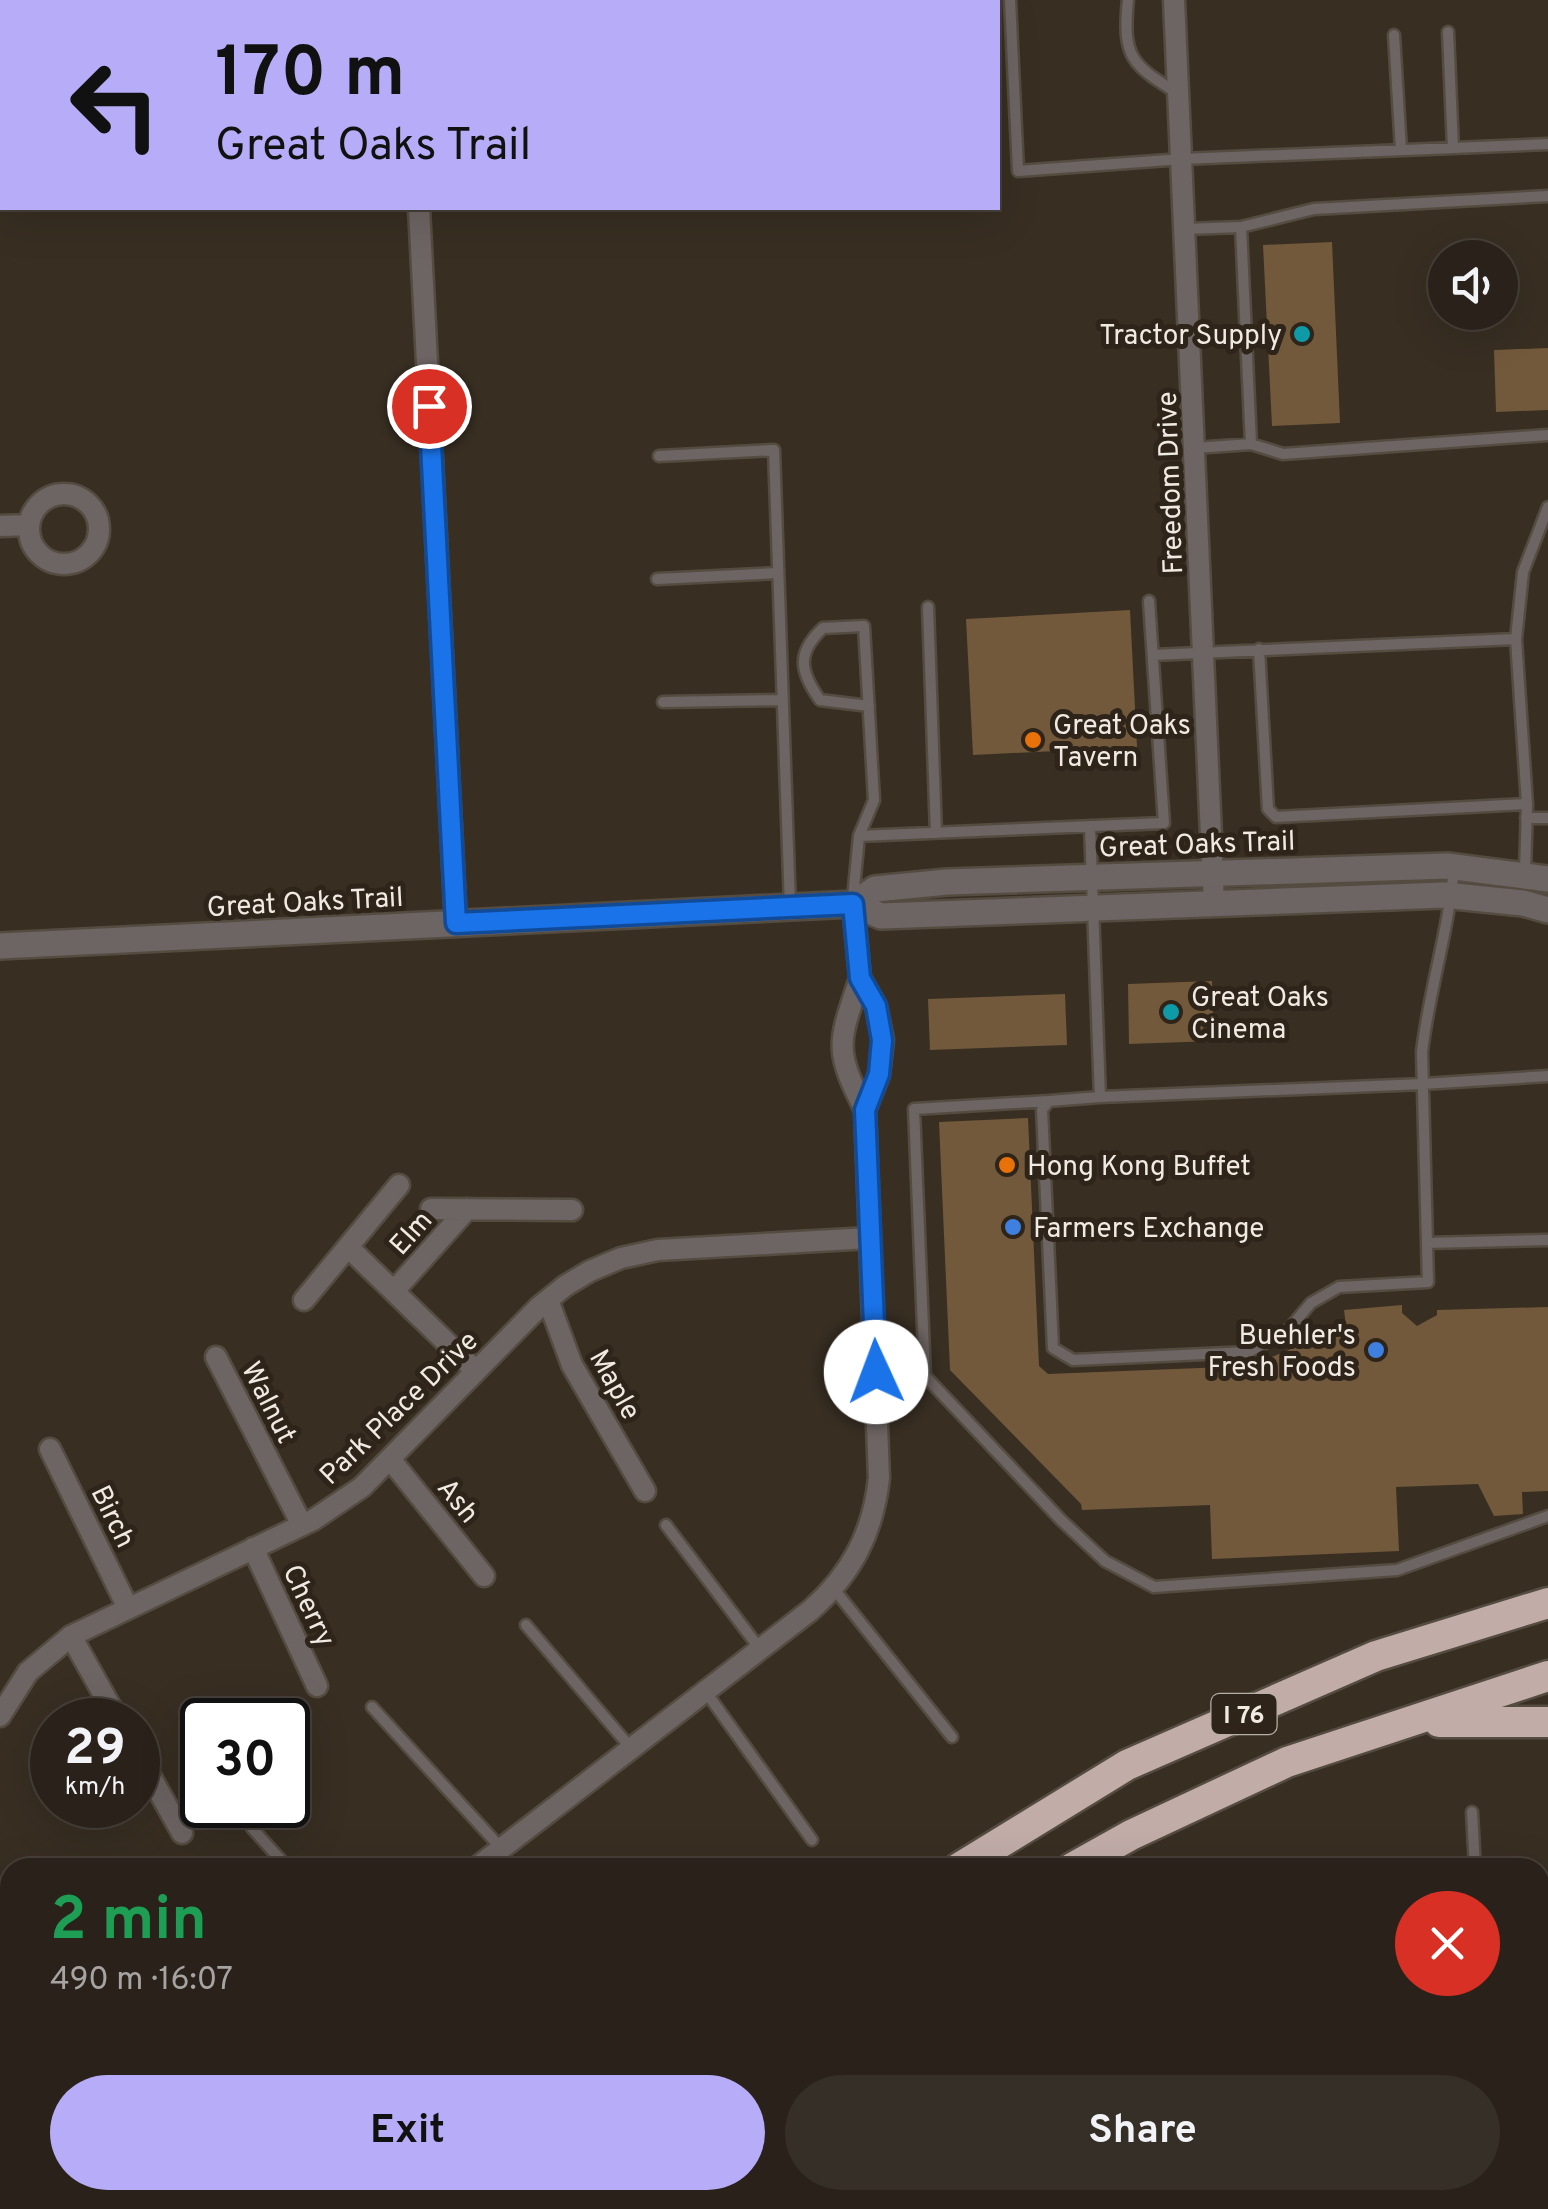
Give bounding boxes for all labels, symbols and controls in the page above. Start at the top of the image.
text: 170 m [215,32,405,121]
icon: left [50,40,180,170]
text: Great Oaks Trail [215,119,531,176]
map controls [1428,240,1518,330]
button: sound [1428,240,1518,330]
place label: Tractor Supply [1099,319,1282,355]
marker: Tractor Supply [1291,323,1313,345]
pin [387,364,472,449]
icon: arrive [402,379,457,434]
street label: Freedom Drive [1151,391,1193,575]
place label: Great Oaks Tavern [1053,709,1191,777]
marker: Great Oaks Tavern [1022,729,1044,751]
street label: Great Oaks Trail [1098,825,1296,867]
street label: Great Oaks Trail [206,881,404,927]
place label: Great Oaks Cinema [1191,981,1329,1049]
marker: Great Oaks Cinema [1160,1001,1182,1023]
place label: Hong Kong Buffet [1027,1150,1251,1186]
marker: Hong Kong Buffet [996,1154,1018,1176]
street label: Elm [383,1204,442,1264]
place label: Farmers Exchange [1033,1212,1264,1248]
marker: Farmers Exchange [1002,1216,1024,1238]
place label: Buehler's Fresh Foods [1207,1319,1356,1387]
position arrow [824,1320,928,1424]
street label: Park Place Drive [313,1324,487,1494]
marker: Buehler's Fresh Foods [1365,1339,1387,1361]
street label: Maple [579,1344,647,1427]
street label: Walnut [232,1356,303,1450]
street label: Ash [428,1472,486,1532]
street label: Birch [81,1480,142,1555]
street label: Cherry [273,1560,342,1653]
road number: I 76 [1212,1694,1276,1734]
speed limit sign: 30 [180,1698,310,1828]
text: 29 [64,1719,126,1782]
text: km/h [65,1772,125,1804]
text: 2 min [50,1885,207,1961]
button: close [1395,1891,1500,1996]
text: 490 m · 16:07 [50,1961,233,2001]
button: Exit [50,2075,765,2190]
button: Share [785,2075,1500,2190]

